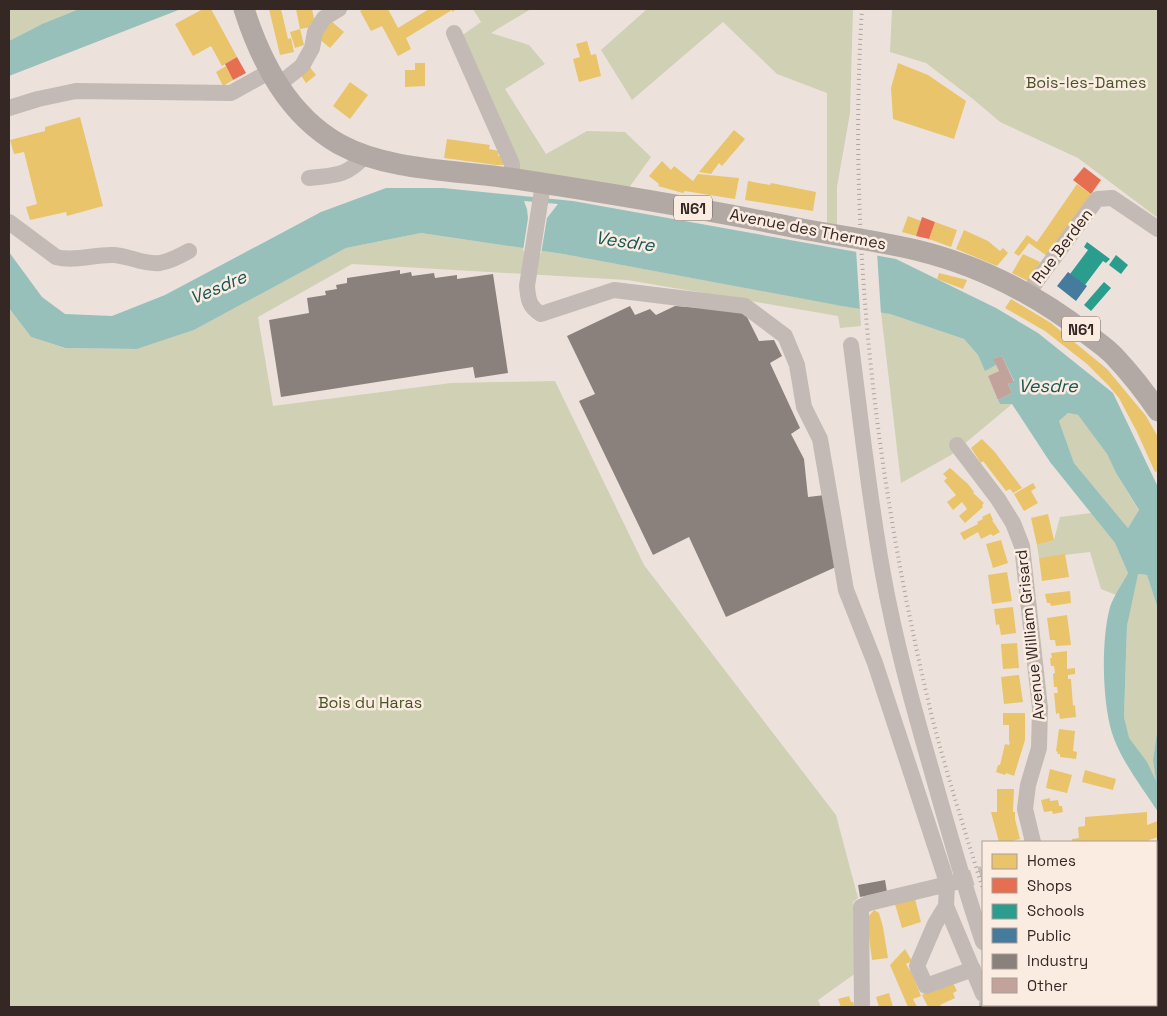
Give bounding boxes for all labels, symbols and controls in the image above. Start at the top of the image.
park label: Bois-les-Dames [1026,72,1146,93]
road number: N61 [674,196,712,220]
street label: Avenue des Thermes [728,204,888,254]
street label: Rue Berden [1027,204,1097,288]
water label: Vesdre [594,225,657,257]
water label: Vesdre [186,264,251,309]
road number: N61 [1062,316,1100,342]
water label: Vesdre [1018,374,1079,397]
street label: Avenue William Grisard [1011,549,1049,721]
park label: Bois du Haras [318,692,422,713]
legend [982,841,1157,1006]
text: Homes [1027,851,1076,870]
text: Shops [1027,876,1072,895]
text: Schools [1027,901,1085,920]
text: Public [1027,926,1071,945]
text: Industry [1027,951,1088,970]
text: Other [1027,976,1068,995]

